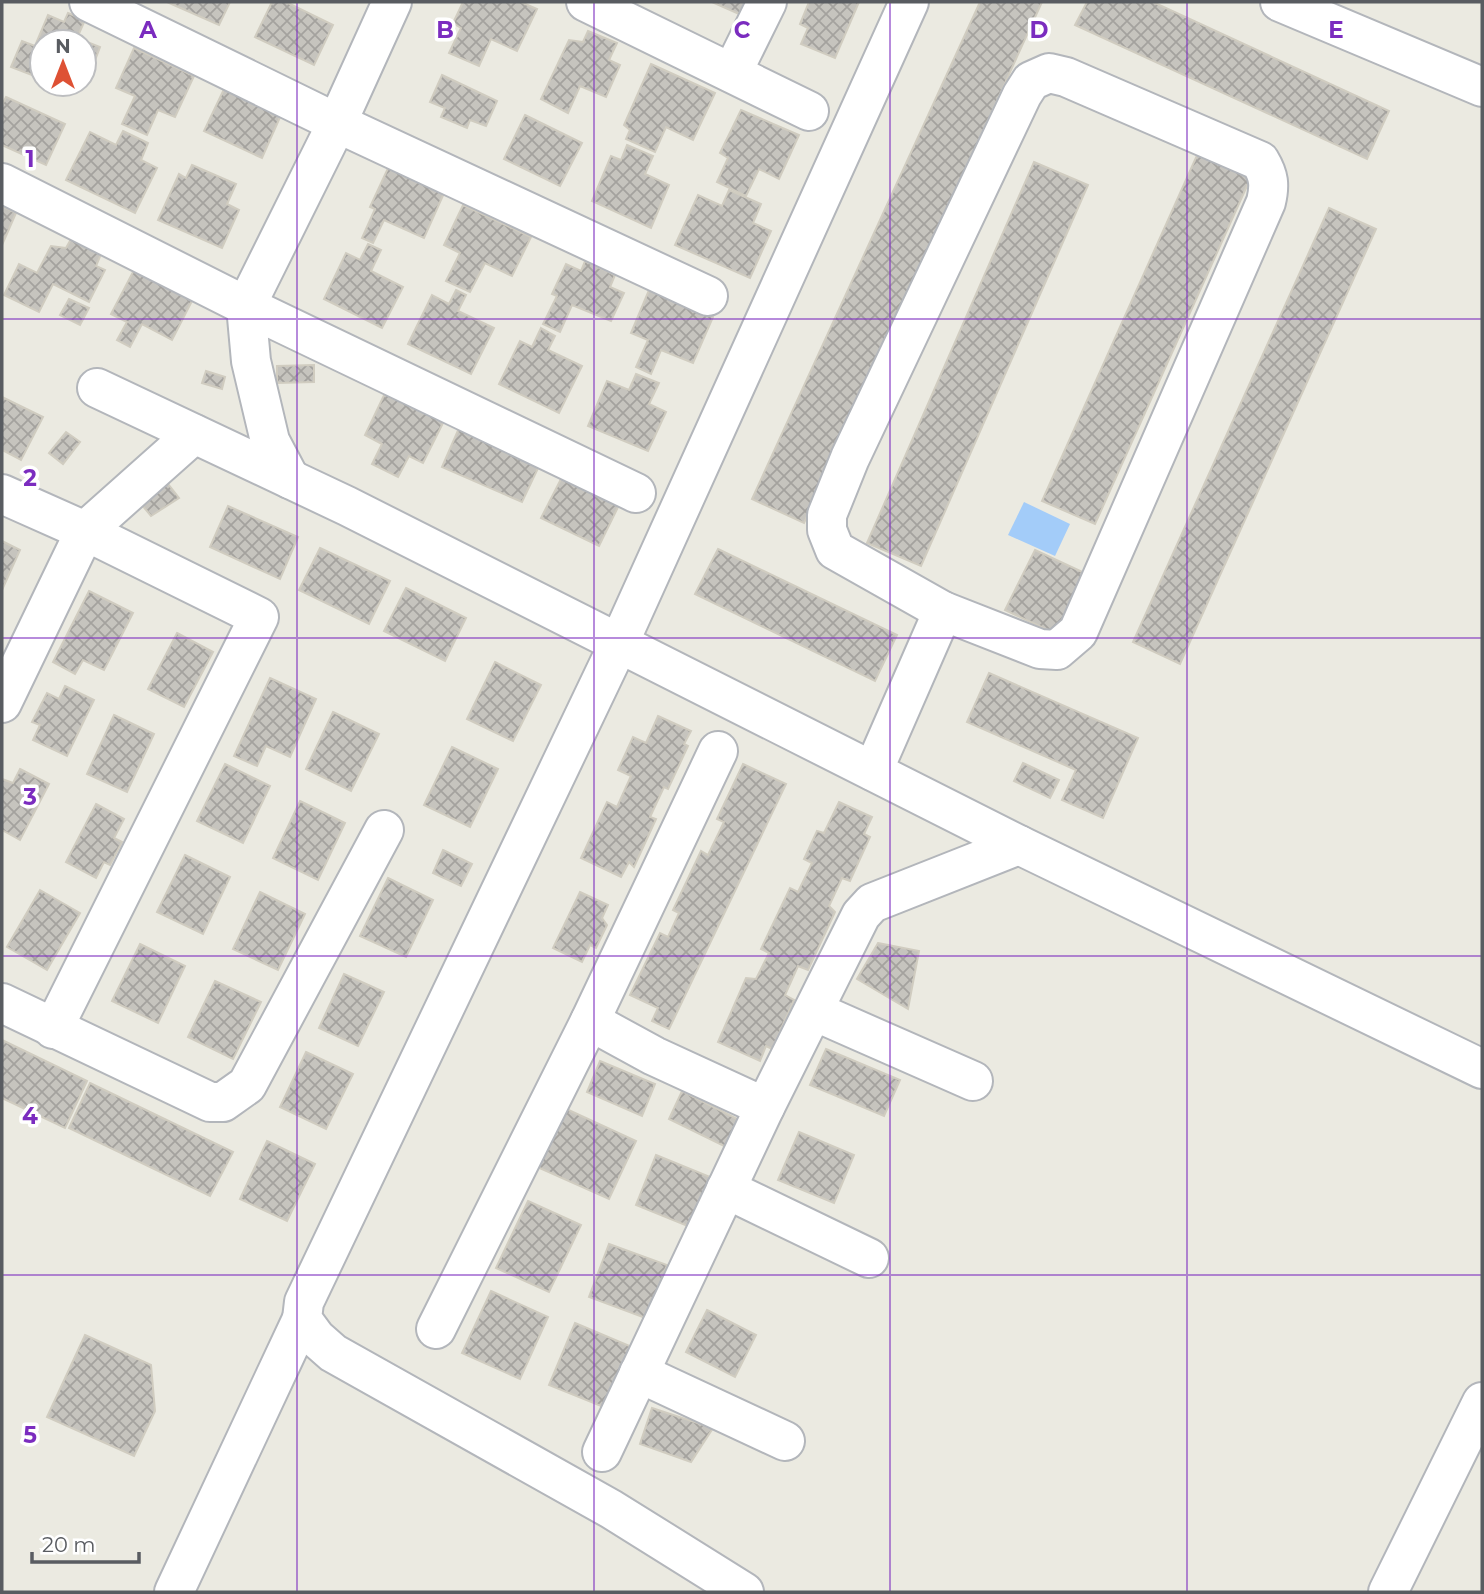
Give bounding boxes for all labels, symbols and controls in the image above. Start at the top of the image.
text: A [138,16,157,44]
text: B [436,16,454,44]
text: C [734,16,751,44]
text: D [1030,16,1049,44]
text: E [1328,16,1344,44]
north arrow [28,28,98,98]
text: N [55,35,71,58]
text: 1 [25,145,35,173]
text: 2 [23,464,37,492]
text: 3 [22,783,37,811]
text: 4 [22,1102,38,1130]
text: 5 [23,1421,37,1449]
scale bar [32,1520,138,1564]
text: 20 m [42,1532,96,1557]

